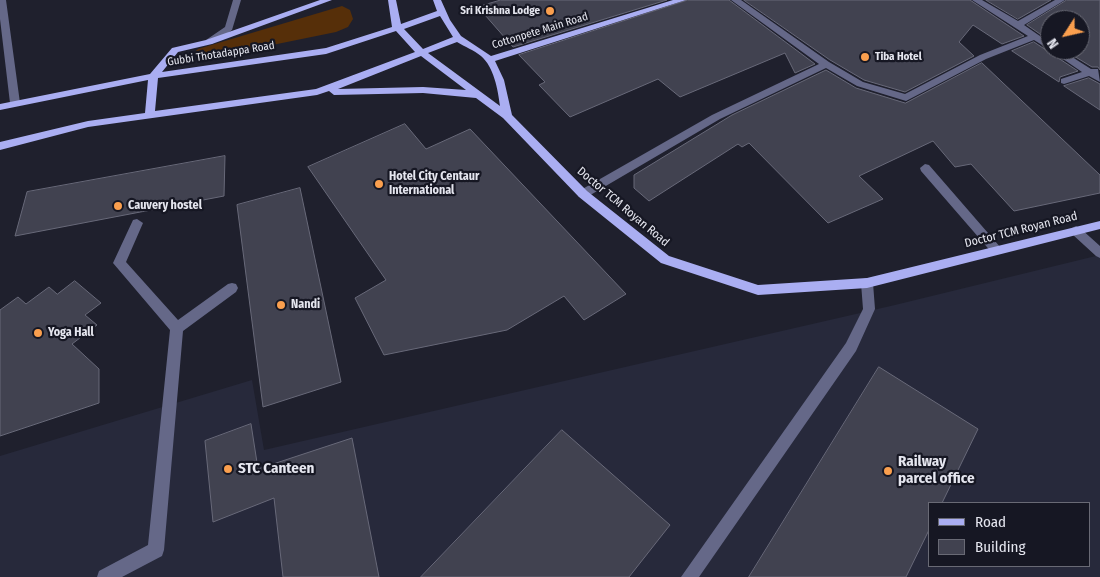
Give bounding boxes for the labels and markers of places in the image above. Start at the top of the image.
place label: Sri Krishna Lodge [460,4,540,18]
marker: Sri Krishna Lodge [544,5,556,17]
place label: Tiba Hotel [875,50,922,64]
marker: Tiba Hotel [859,51,871,63]
place label: Hotel City Centaur International [389,170,479,198]
marker: Hotel City Centaur International [373,178,385,190]
place label: Cauvery hostel [128,199,202,213]
marker: Cauvery hostel [112,200,124,212]
place label: Nandi [291,298,320,312]
marker: Nandi [275,299,287,311]
place label: Yoga Hall [48,326,94,340]
marker: Yoga Hall [32,327,44,339]
place label: Railway parcel office [898,453,975,488]
place label: STC Canteen [238,460,314,478]
marker: STC Canteen [222,463,234,475]
marker: Railway parcel office [882,465,894,477]

